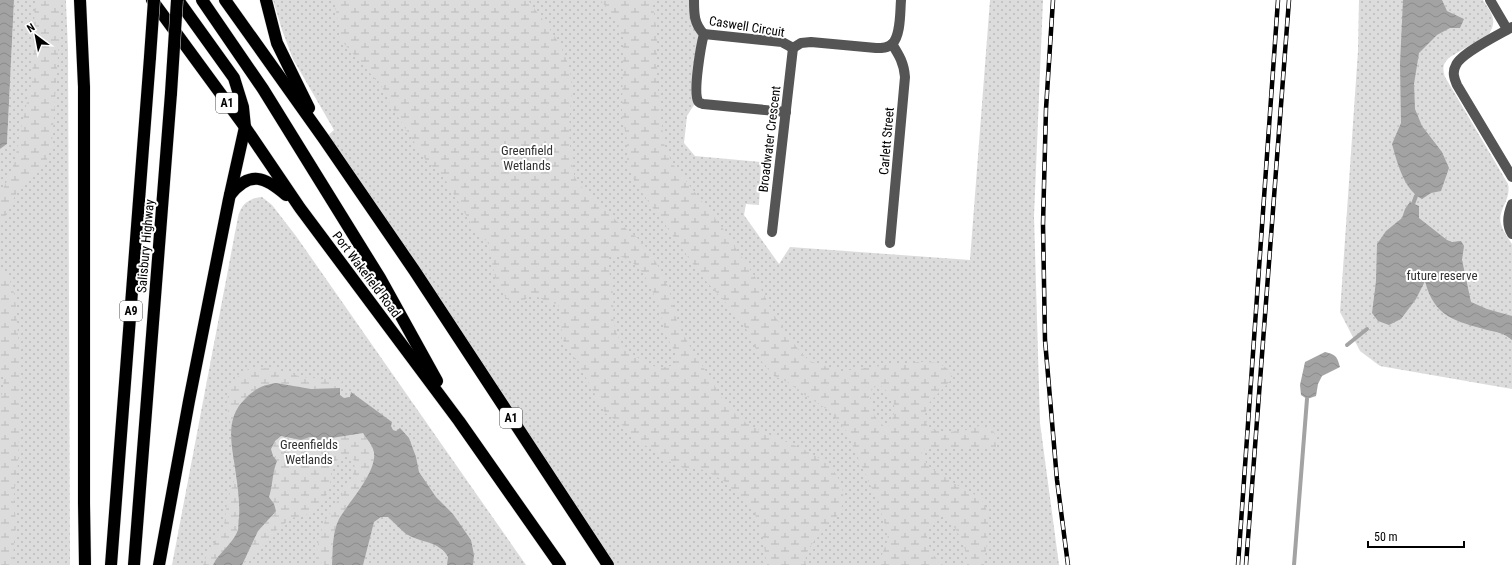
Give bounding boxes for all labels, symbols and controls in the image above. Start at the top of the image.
street label: Caswell Circuit [708,13,786,40]
north arrow [16,16,56,56]
text: N [25,21,37,35]
street label: Broadwater Crescent [756,85,783,193]
road number: A1 [216,93,238,113]
street label: Carlett Street [876,106,897,175]
park label: Greenfield Wetlands [501,143,553,173]
street label: Salisbury Highway [134,198,157,293]
street label: Port Wakefield Road [329,228,404,320]
park label: future reserve [1406,268,1478,283]
road number: A9 [120,301,142,321]
road number: A1 [500,408,522,428]
park label: Greenfields Wetlands [280,437,338,467]
scale bar [1368,523,1464,549]
text: 50 m [1374,530,1398,544]

